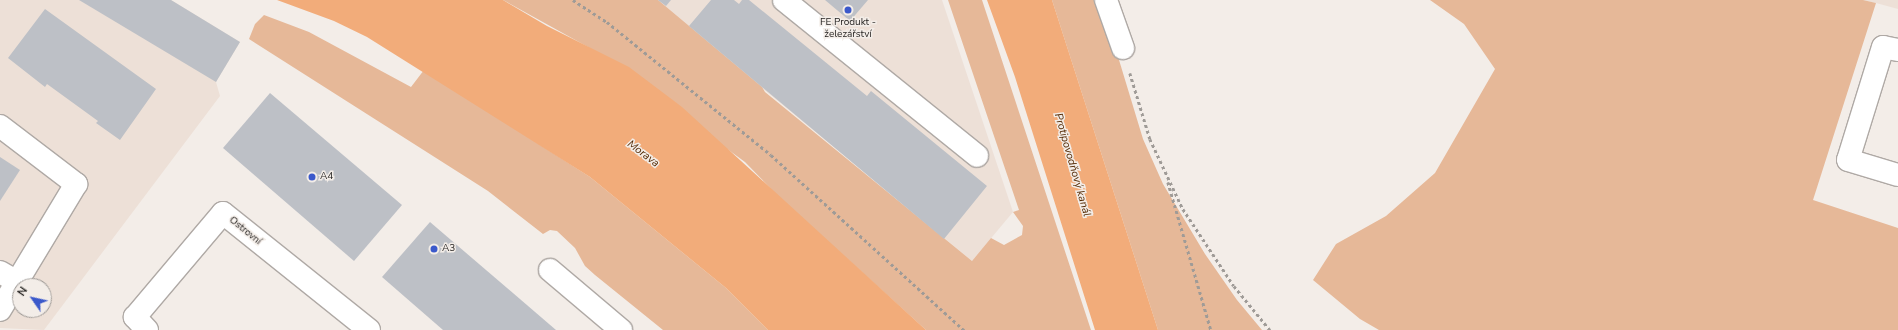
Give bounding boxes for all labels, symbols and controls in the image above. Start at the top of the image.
marker: FE Produkt - železářství [843,5,853,15]
place label: FE Produkt - železářství [820,16,876,40]
water label: Protipovodňový kanál [1051,112,1093,218]
water label: Morava [624,138,662,170]
place label: A4 [320,171,333,183]
marker: A4 [307,172,317,182]
street label: Ostrovní [226,214,264,248]
place label: A3 [442,243,455,255]
marker: A3 [429,244,439,254]
north arrow [12,278,52,318]
text: N [14,284,31,299]

